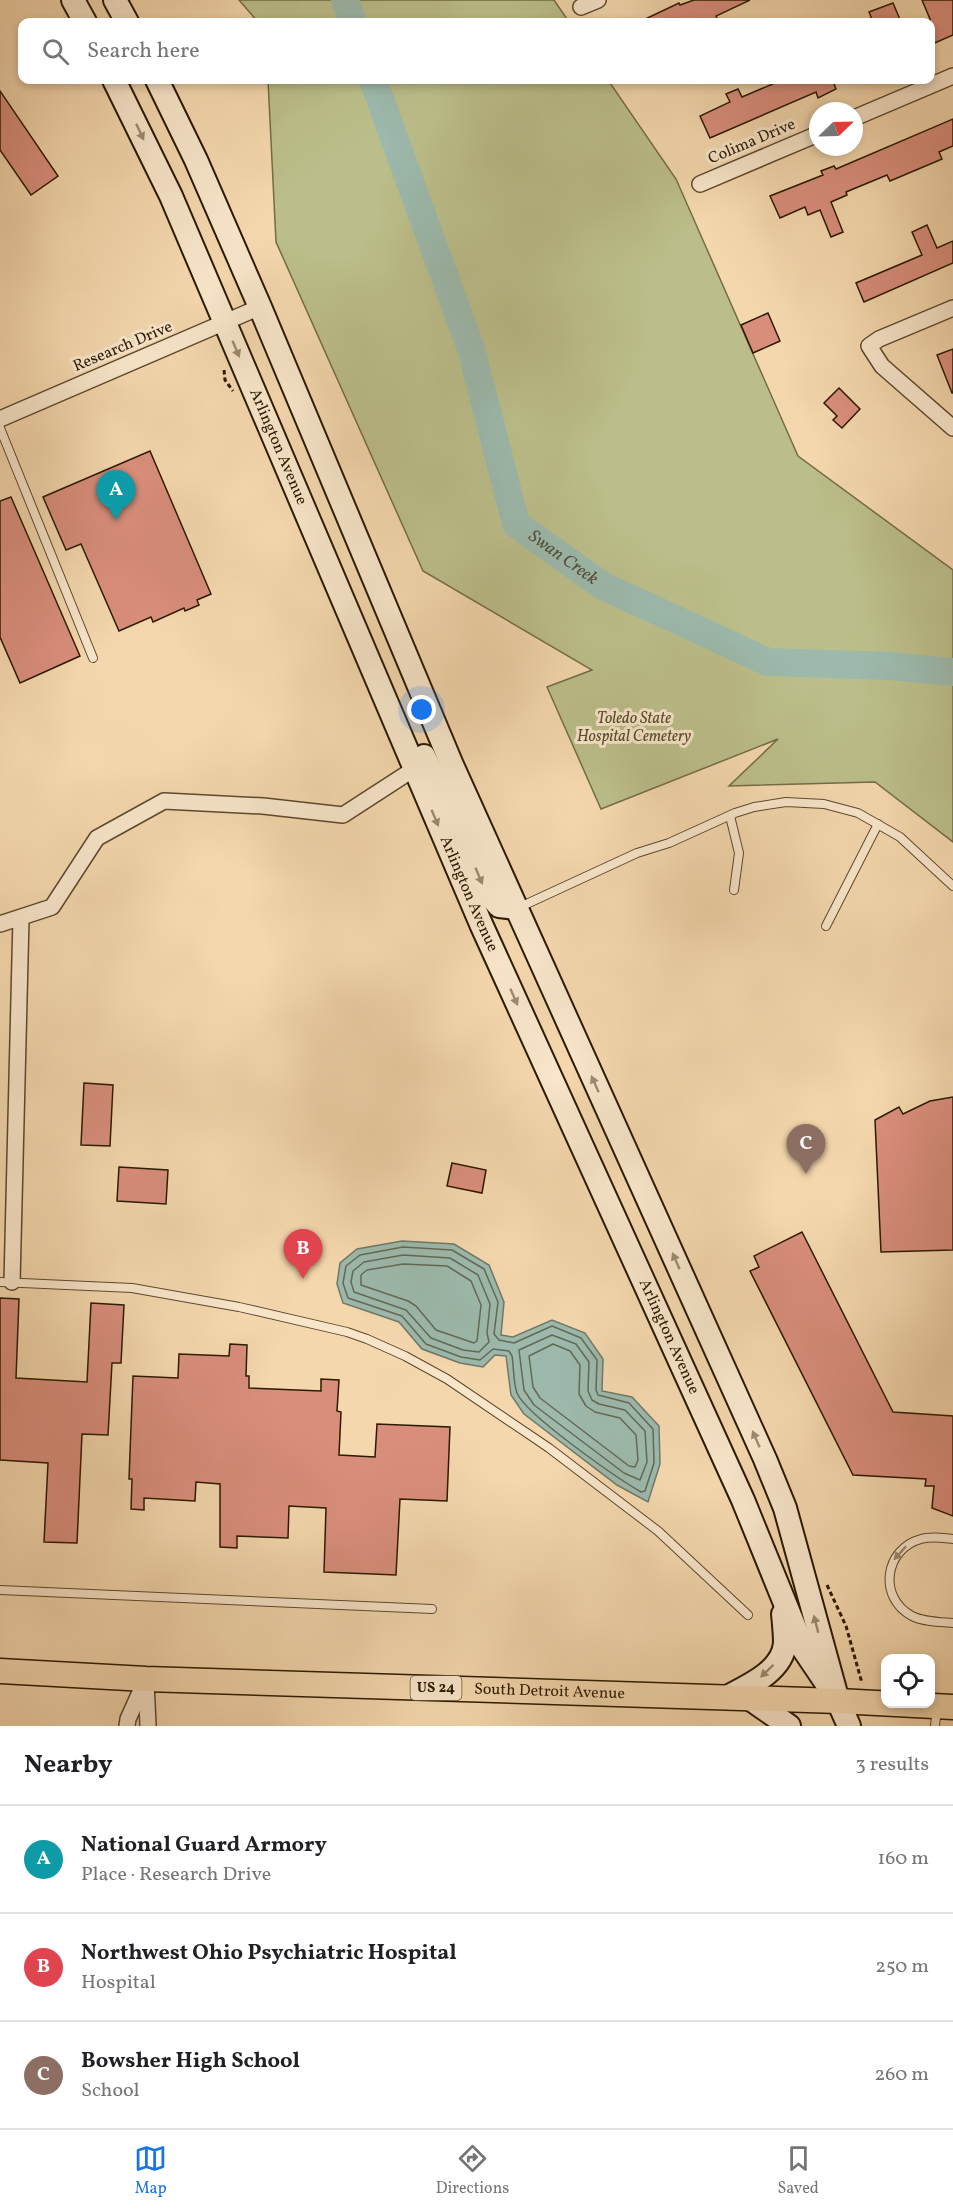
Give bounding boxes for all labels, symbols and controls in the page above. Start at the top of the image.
search box [18,18,935,84]
icon: search [39,35,72,68]
text: Search here [87,36,200,67]
north arrow [809,102,863,156]
street label: Colima Drive [705,114,799,170]
one-way arrow [136,123,146,141]
street label: Research Drive [70,316,176,378]
one-way arrow [231,340,241,358]
street label: Arlington Avenue [243,385,312,509]
pin: A [96,470,136,520]
water label: Swan Creek [523,524,603,591]
your location [407,695,436,724]
park label: Toledo State Hospital Cemetery [577,708,691,748]
one-way arrow [430,810,440,828]
street label: Arlington Avenue [434,833,503,956]
one-way arrow [474,868,484,886]
one-way arrow [509,988,519,1006]
one-way arrow [589,1075,599,1093]
pin: C [786,1124,826,1174]
pin: B [284,1230,322,1279]
one-way arrow [671,1253,680,1270]
street label: Arlington Avenue [633,1276,705,1398]
one-way arrow [751,1430,761,1448]
one-way arrow [894,1545,907,1560]
one-way arrow [811,1615,821,1633]
map controls [881,1654,935,1708]
button: locate [881,1654,935,1708]
one-way arrow [760,1664,775,1677]
road number: US 24 [410,1676,462,1700]
street label: South Detroit Avenue [474,1678,625,1705]
text: Nearby [24,1747,113,1783]
text: 3 results [855,1751,929,1779]
text: National Guard Armory [81,1830,327,1861]
text: A [36,1845,51,1873]
text: 160 m [877,1845,929,1873]
text: Place · Research Drive [81,1861,271,1889]
text: Northwest Ohio Psychiatric Hospital [81,1938,457,1969]
text: B [37,1953,50,1981]
text: 250 m [875,1953,929,1981]
text: Hospital [81,1969,156,1997]
text: Bowsher High School [81,2046,300,2077]
text: C [37,2061,50,2089]
text: 260 m [874,2061,929,2089]
text: School [81,2077,139,2105]
tab: Map [134,2142,167,2200]
tab: Directions [436,2142,509,2200]
tab: Saved [778,2142,819,2200]

